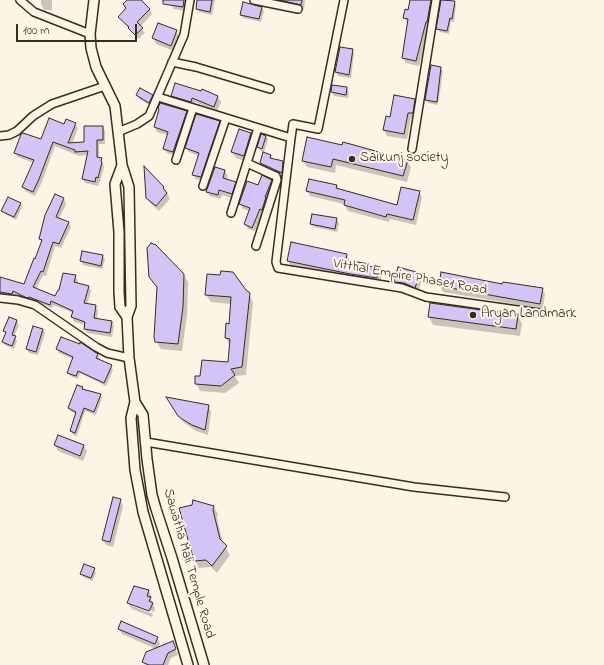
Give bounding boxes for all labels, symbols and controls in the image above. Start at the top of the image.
scale bar [18,16,139,42]
text: 100 m [23,22,50,40]
place label: Saikunj society [360,151,448,167]
marker: Saikunj society [347,154,357,164]
street label: Vitthal Empire Phase1 Road [332,256,488,300]
place label: Aryan Landmark [481,307,576,323]
marker: Aryan Landmark [468,310,478,320]
street label: Sawatha Mali Temple Road [159,487,217,641]

